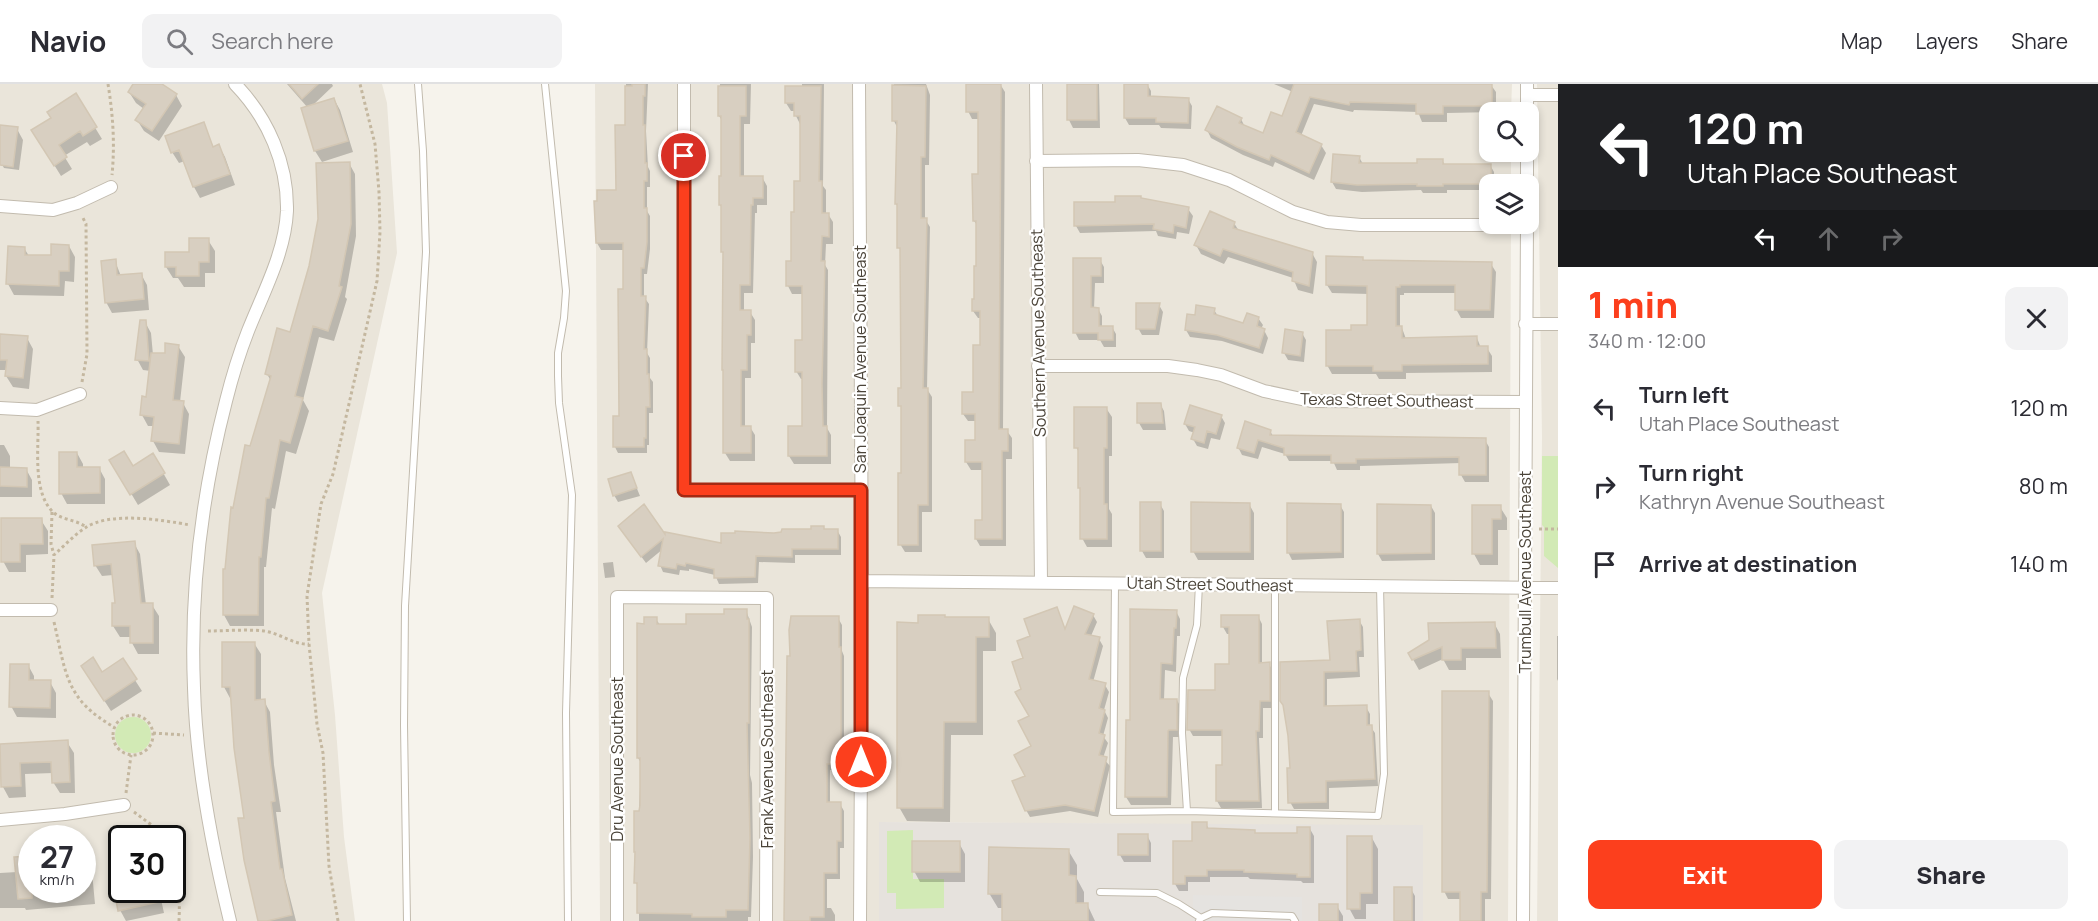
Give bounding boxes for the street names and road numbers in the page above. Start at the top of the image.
street label: Southern Avenue Southeast [1025,229,1051,437]
street label: San Joaquin Avenue Southeast [849,245,871,473]
street label: Texas Street Southeast [1300,387,1474,413]
street label: Trumbull Avenue Southeast [1514,471,1536,673]
street label: Utah Street Southeast [1126,572,1294,596]
street label: Frank Avenue Southeast [756,670,778,848]
street label: Dru Avenue Southeast [606,677,628,841]

